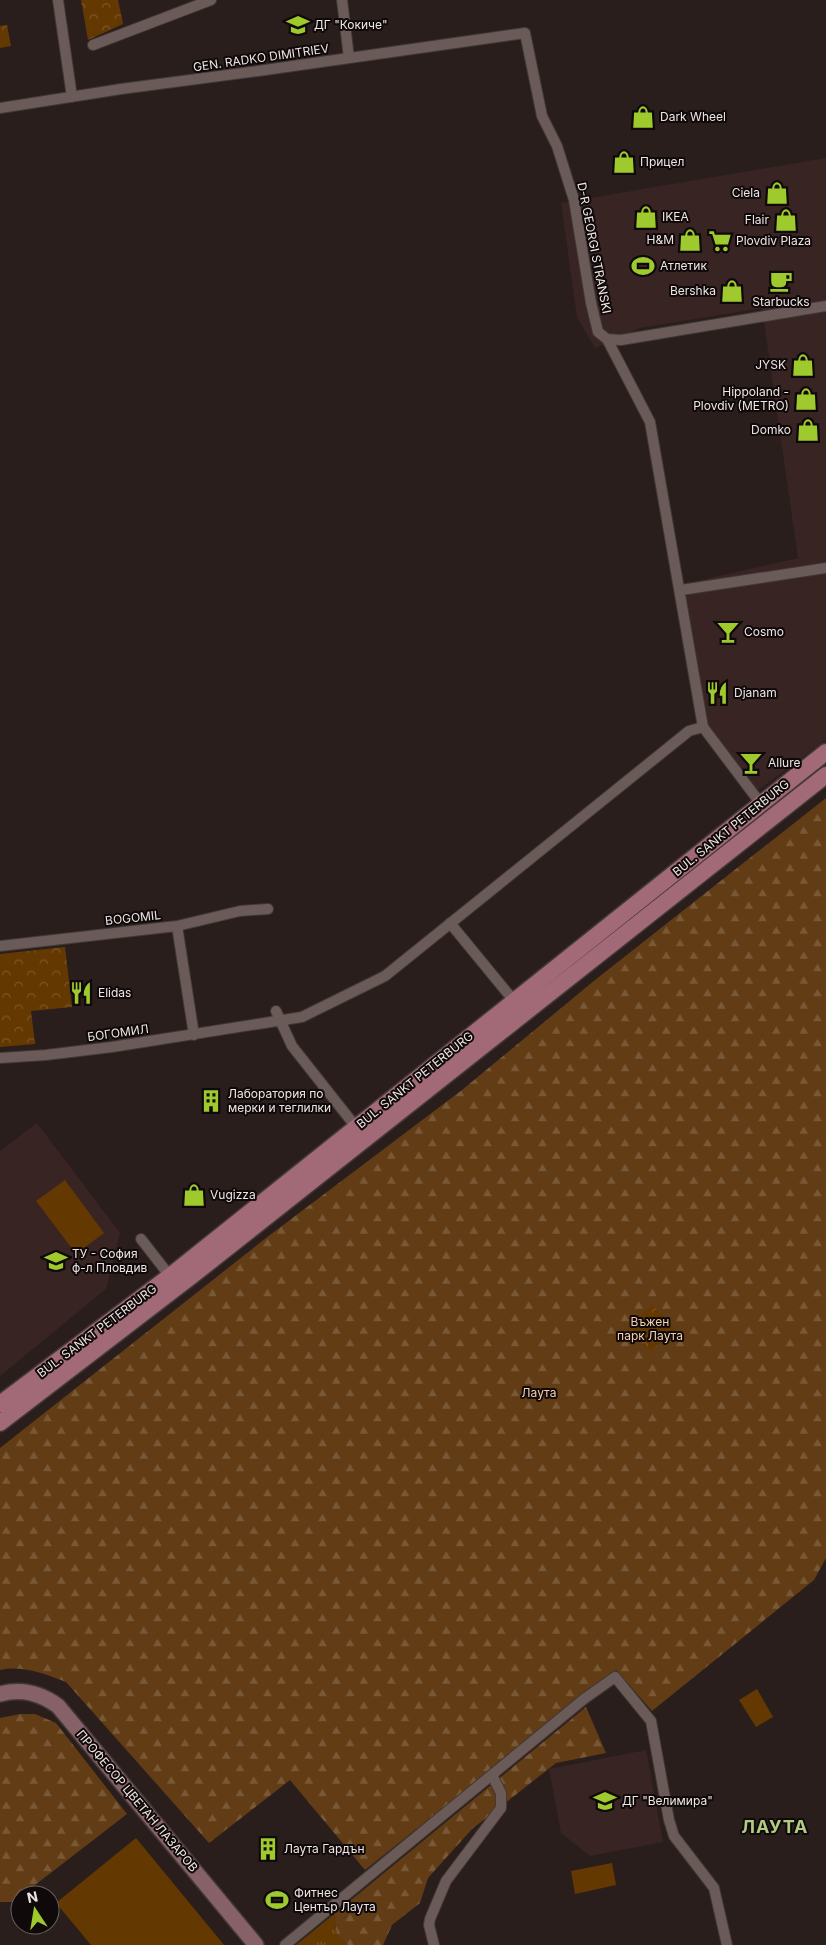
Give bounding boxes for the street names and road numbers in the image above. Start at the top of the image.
street label: GEN. RADKO DIMITRIEV [192,41,330,74]
street label: D-R GEORGI STRANSKI [574,181,615,315]
street label: BUL. SANKT PETERBURG [669,776,792,879]
street label: BOGOMIL [104,907,162,928]
street label: БОГОМИЛ [86,1021,149,1044]
street label: BUL. SANKT PETERBURG [353,1028,476,1131]
street label: BUL. SANKT PETERBURG [34,1281,159,1380]
street label: ПРОФЕСОР ЦВЕТАН ЛАЗАРОВ [74,1727,201,1875]

